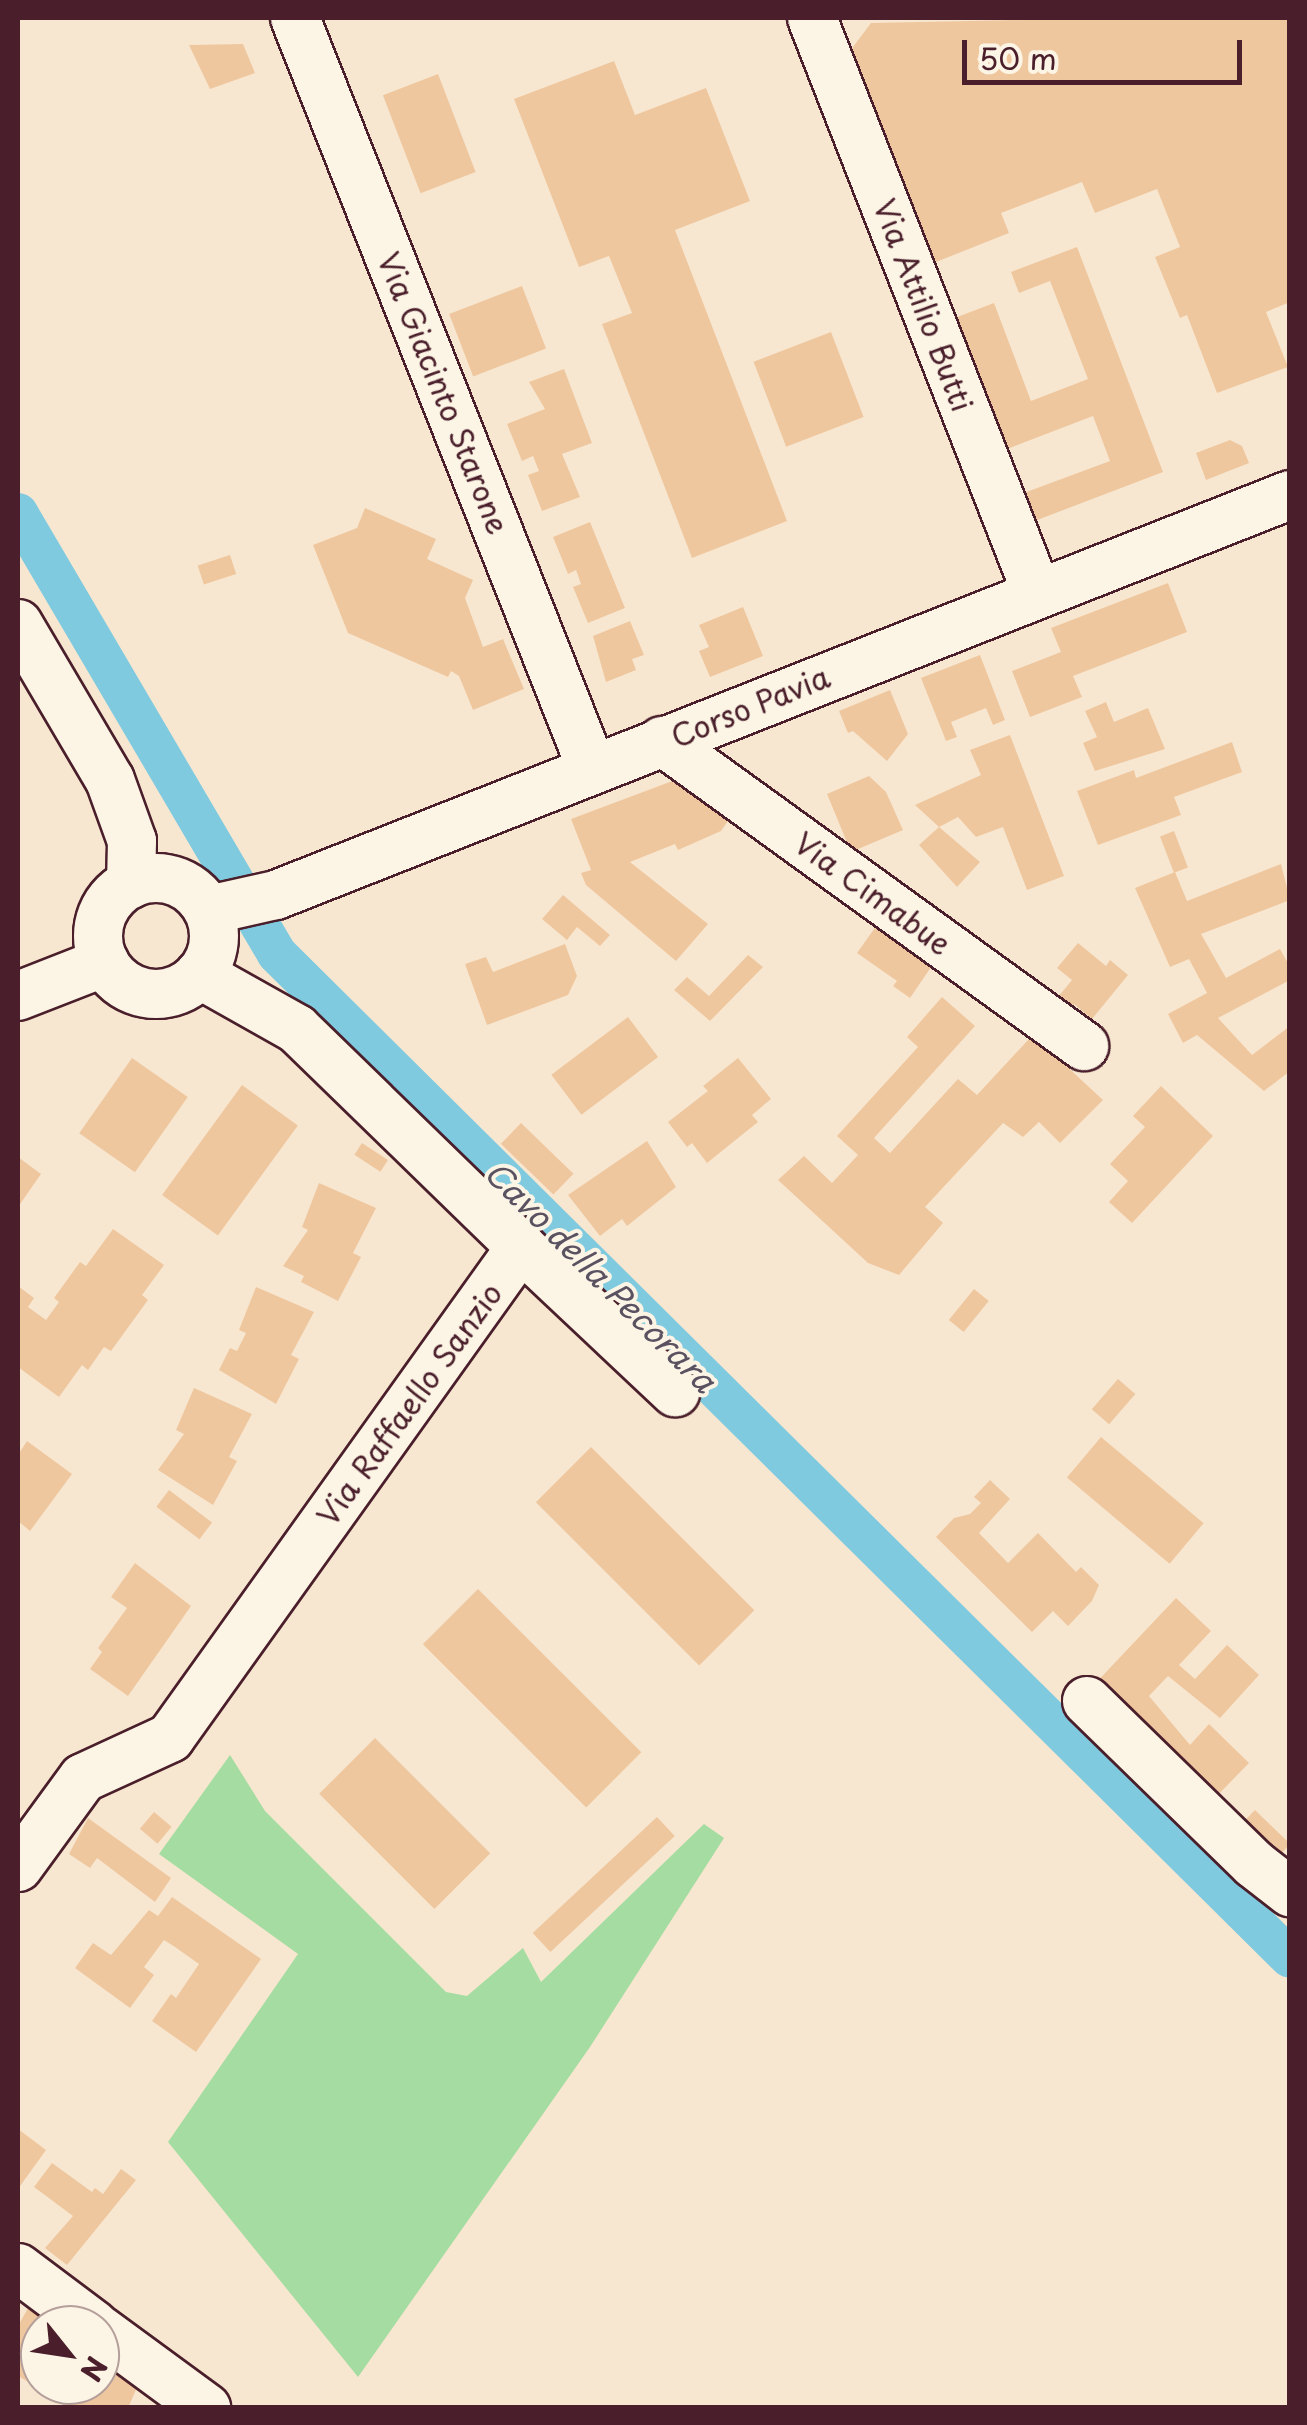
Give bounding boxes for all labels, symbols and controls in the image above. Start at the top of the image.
scale bar [967,20,1247,82]
text: 50 m [979,35,1057,80]
street label: Via Attilio Butti [867,194,981,416]
street label: Via Giacinto Starone [371,247,517,539]
street label: Corso Pavia [665,658,835,754]
street label: Via Cimabue [788,824,958,962]
water label: Cavo della Pecorara [478,1153,724,1399]
street label: Via Raffaello Sanzio [309,1276,509,1532]
north arrow [20,2305,120,2405]
text: N [71,2349,119,2390]

